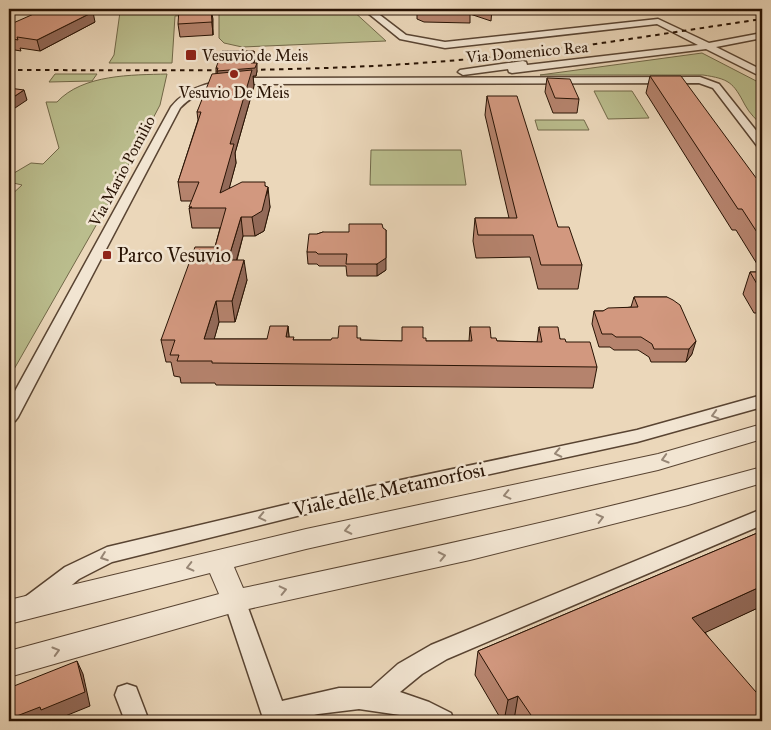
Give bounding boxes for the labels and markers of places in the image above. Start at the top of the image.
place label: Vesuvio de Meis [201,46,308,65]
marker: Vesuvio de Meis [184,48,198,62]
marker: Vesuvio De Meis [228,68,240,80]
place label: Vesuvio De Meis [178,83,289,102]
place label: Parco Vesuvio [117,243,231,267]
marker: Parco Vesuvio [101,249,113,261]

